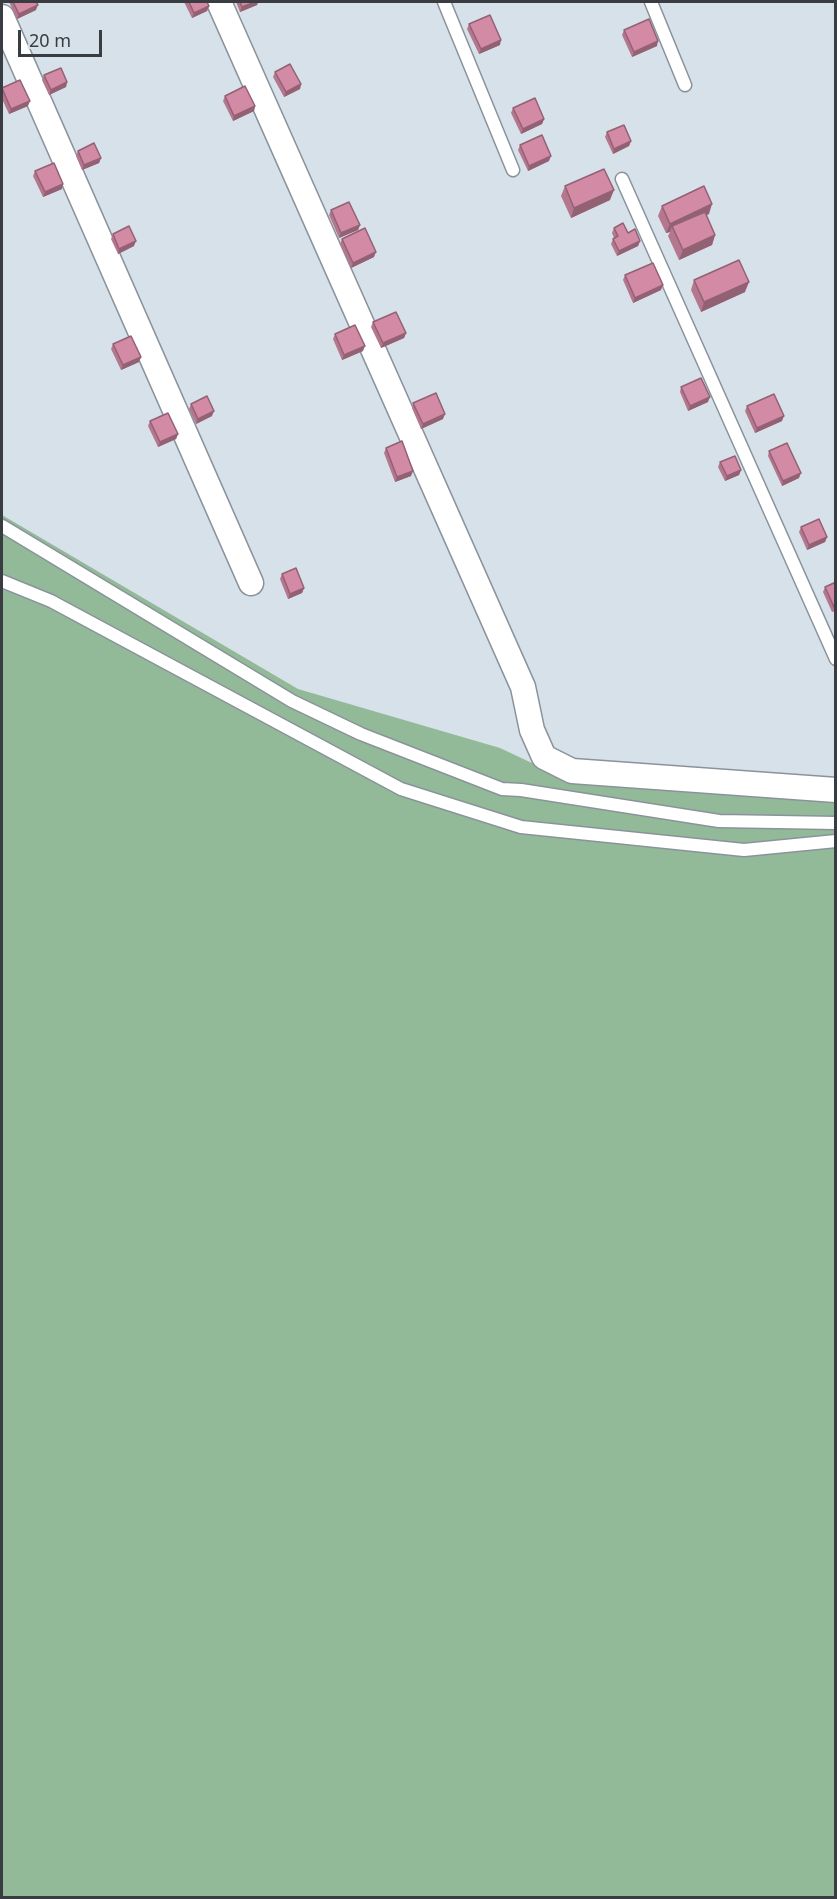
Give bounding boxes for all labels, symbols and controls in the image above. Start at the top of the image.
scale bar [21,18,105,56]
text: 20 m [29,28,71,52]

